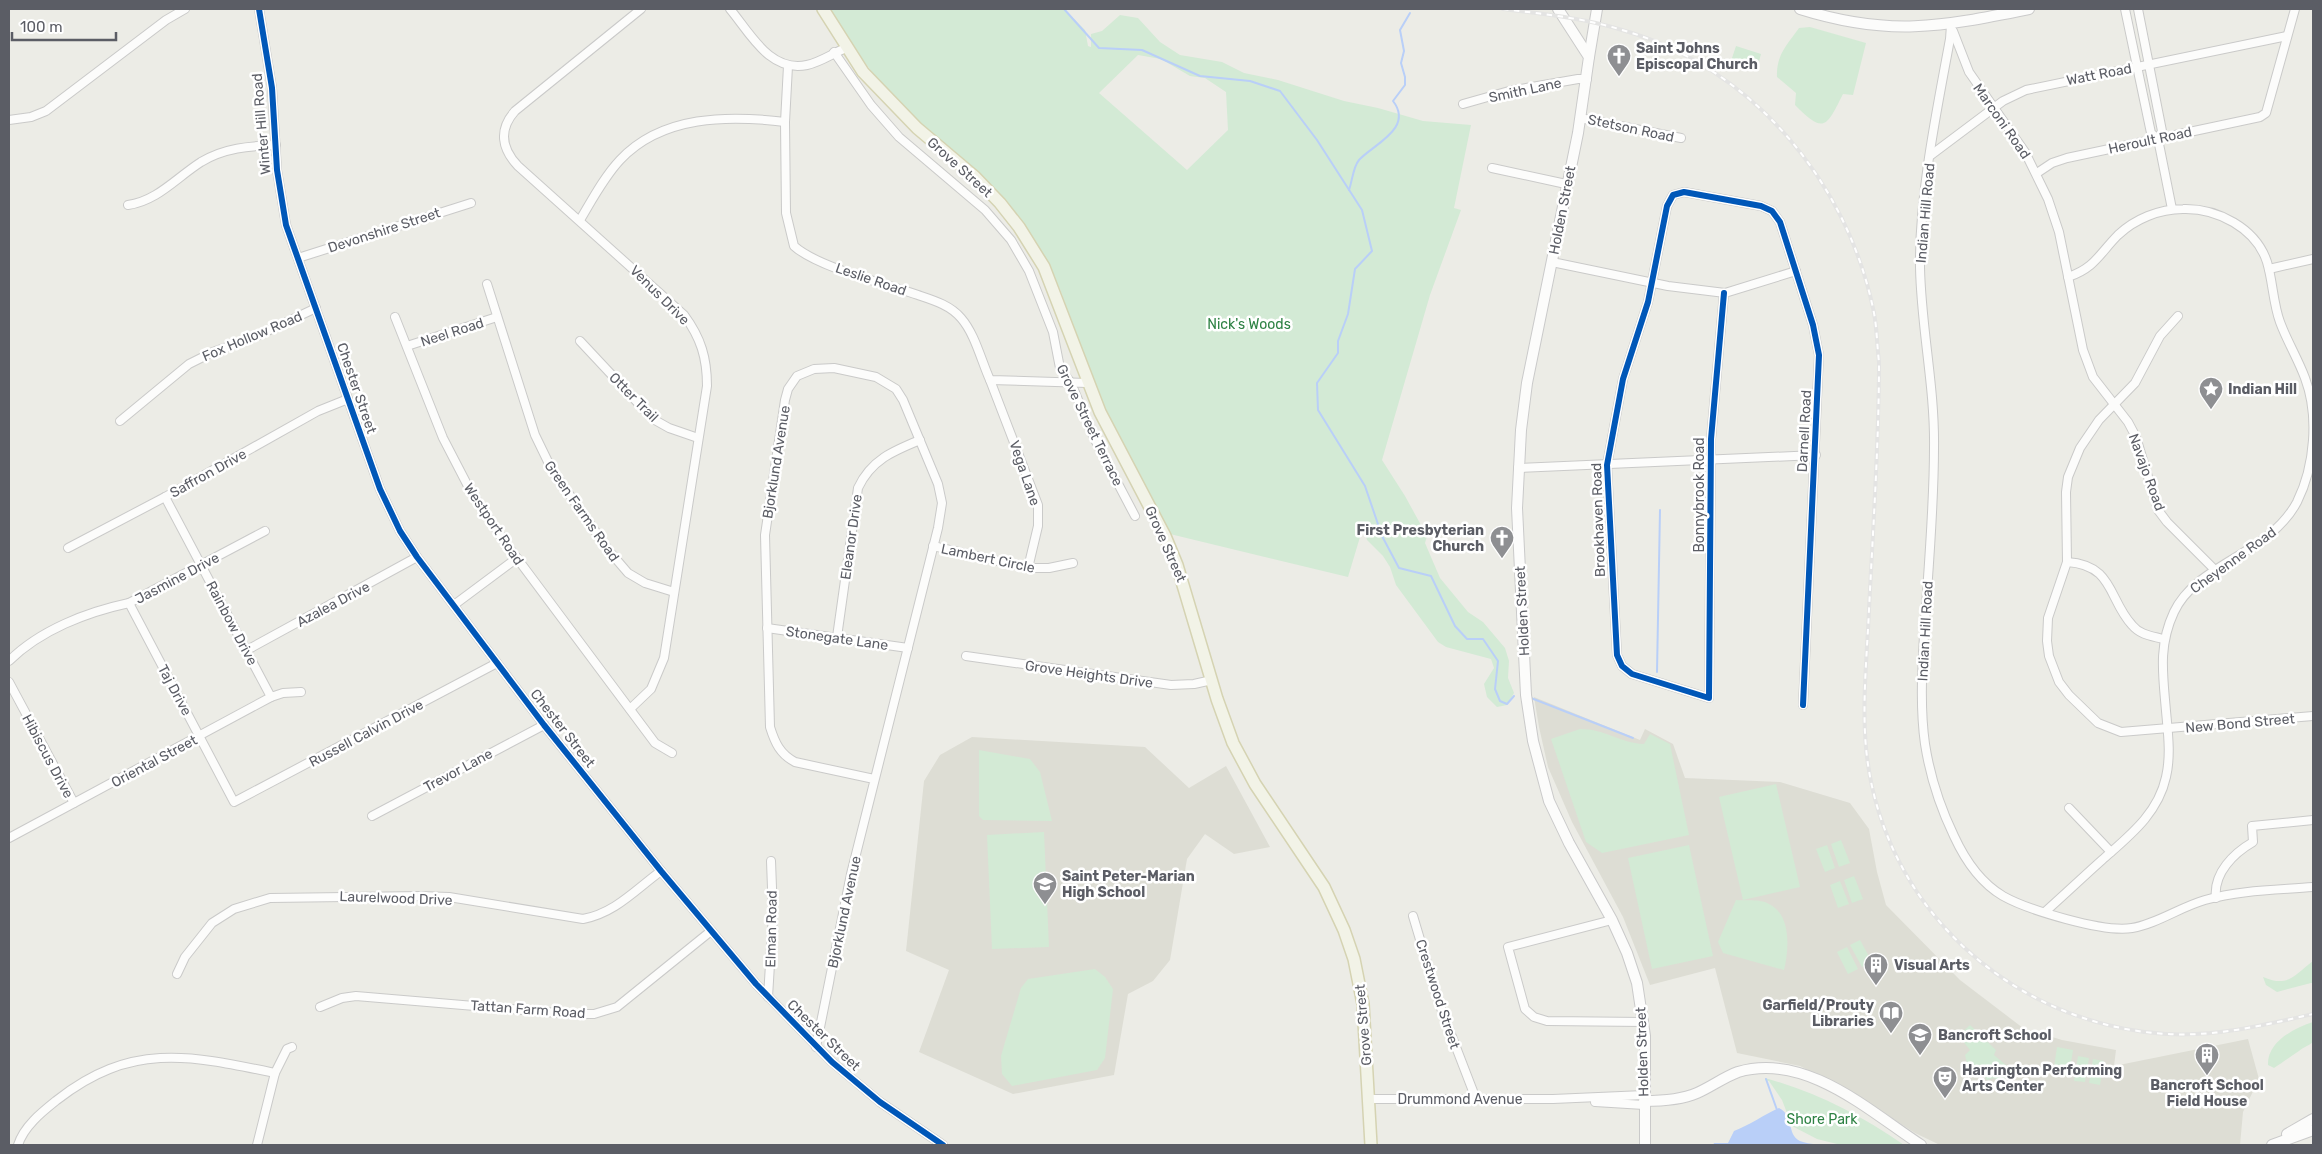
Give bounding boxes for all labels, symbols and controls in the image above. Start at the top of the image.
scale bar [12,10,116,42]
text: 100 m [20,18,62,36]
place label: Saint Johns Episcopal Church [1636,40,1758,73]
church icon: Saint Johns Episcopal Church [1606,43,1632,77]
street label: Watt Road [2065,60,2133,89]
street label: Winter Hill Road [249,73,274,175]
street label: Smith Lane [1487,74,1563,106]
street label: Marconi Road [1969,80,2034,162]
street label: Stetson Road [1586,111,1676,146]
street label: Heroult Road [2107,123,2193,158]
street label: Grove Street [924,134,996,201]
street label: Indian Hill Road [1913,162,1938,264]
street label: Holden Street [1546,164,1580,256]
street label: Devonshire Street [326,204,443,257]
street label: Leslie Road [833,259,909,300]
street label: Venus Drive [626,262,693,329]
street label: Fox Hollow Road [200,308,305,365]
street label: Neel Road [418,314,486,351]
park label: Nick's Woods [1207,316,1291,333]
street label: Chester Street [333,340,380,436]
street label: Grove Street Terrace [1053,362,1126,489]
street label: Otter Trail [605,369,662,426]
place icon: Indian Hill [2198,376,2224,410]
place label: Indian Hill [2228,381,2297,398]
street label: Darnell Road [1794,389,1815,473]
street label: Bjorklund Avenue [759,404,794,520]
street label: Navajo Road [2125,431,2168,513]
street label: Bonnybrook Road [1691,437,1708,553]
street label: Vega Lane [1005,438,1044,508]
street label: Saffron Drive [167,445,250,501]
street label: Green Farms Road [540,458,623,565]
street label: Brookhaven Road [1588,463,1609,577]
street label: Westport Road [460,480,527,568]
street label: Eleanor Drive [837,493,866,581]
street label: Grove Street [1141,503,1190,585]
place label: First Presbyterian Church [1357,522,1484,555]
street label: Cheyenne Road [2187,524,2280,597]
church icon: First Presbyterian Church [1489,525,1515,559]
street label: Lambert Circle [940,540,1036,577]
street label: Jasmine Drive [132,549,222,608]
street label: Holden Street [1512,565,1533,656]
street label: Rainbow Drive [202,578,261,668]
street label: Azalea Drive [294,578,373,631]
street label: Indian Hill Road [1914,580,1937,682]
street label: Stonegate Lane [785,623,889,654]
street label: Grove Heights Drive [1024,657,1154,692]
street label: Taj Drive [154,662,195,719]
street label: Chester Street [527,686,599,771]
street label: Russell Calvin Drive [306,696,427,771]
street label: New Bond Street [2185,710,2296,737]
street label: Hibiscus Drive [18,711,77,801]
street label: Oriental Street [108,731,201,791]
street label: Trevor Lane [421,745,496,796]
street label: Bjorklund Avenue [824,854,865,970]
place label: Saint Peter-Marian High School [1062,868,1195,901]
school or university icon: Saint Peter-Marian High School [1032,871,1058,905]
street label: Laurelwood Drive [339,888,453,909]
street label: Elman Road [762,890,781,968]
street label: Crestwood Street [1412,937,1463,1052]
building icon: Visual Arts [1863,952,1889,986]
place label: Visual Arts [1894,957,1970,974]
street label: Grove Street [1351,983,1376,1066]
street label: Chester Street [784,996,864,1075]
street label: Tattan Farm Road [470,997,586,1022]
place label: Garfield/Prouty Libraries [1762,997,1875,1030]
library icon: Garfield/Prouty Libraries [1878,1000,1904,1034]
street label: Holden Street [1632,1006,1653,1097]
school or university icon: Bancroft School [1907,1022,1933,1056]
place label: Bancroft School [1938,1027,2052,1044]
building icon: Bancroft School Field House [2194,1042,2220,1076]
place label: Harrington Performing Arts Center [1962,1062,2122,1095]
theatre icon: Harrington Performing Arts Center [1932,1065,1958,1099]
place label: Bancroft School Field House [2150,1077,2264,1110]
street label: Drummond Avenue [1397,1091,1523,1108]
park label: Shore Park [1787,1111,1858,1128]

